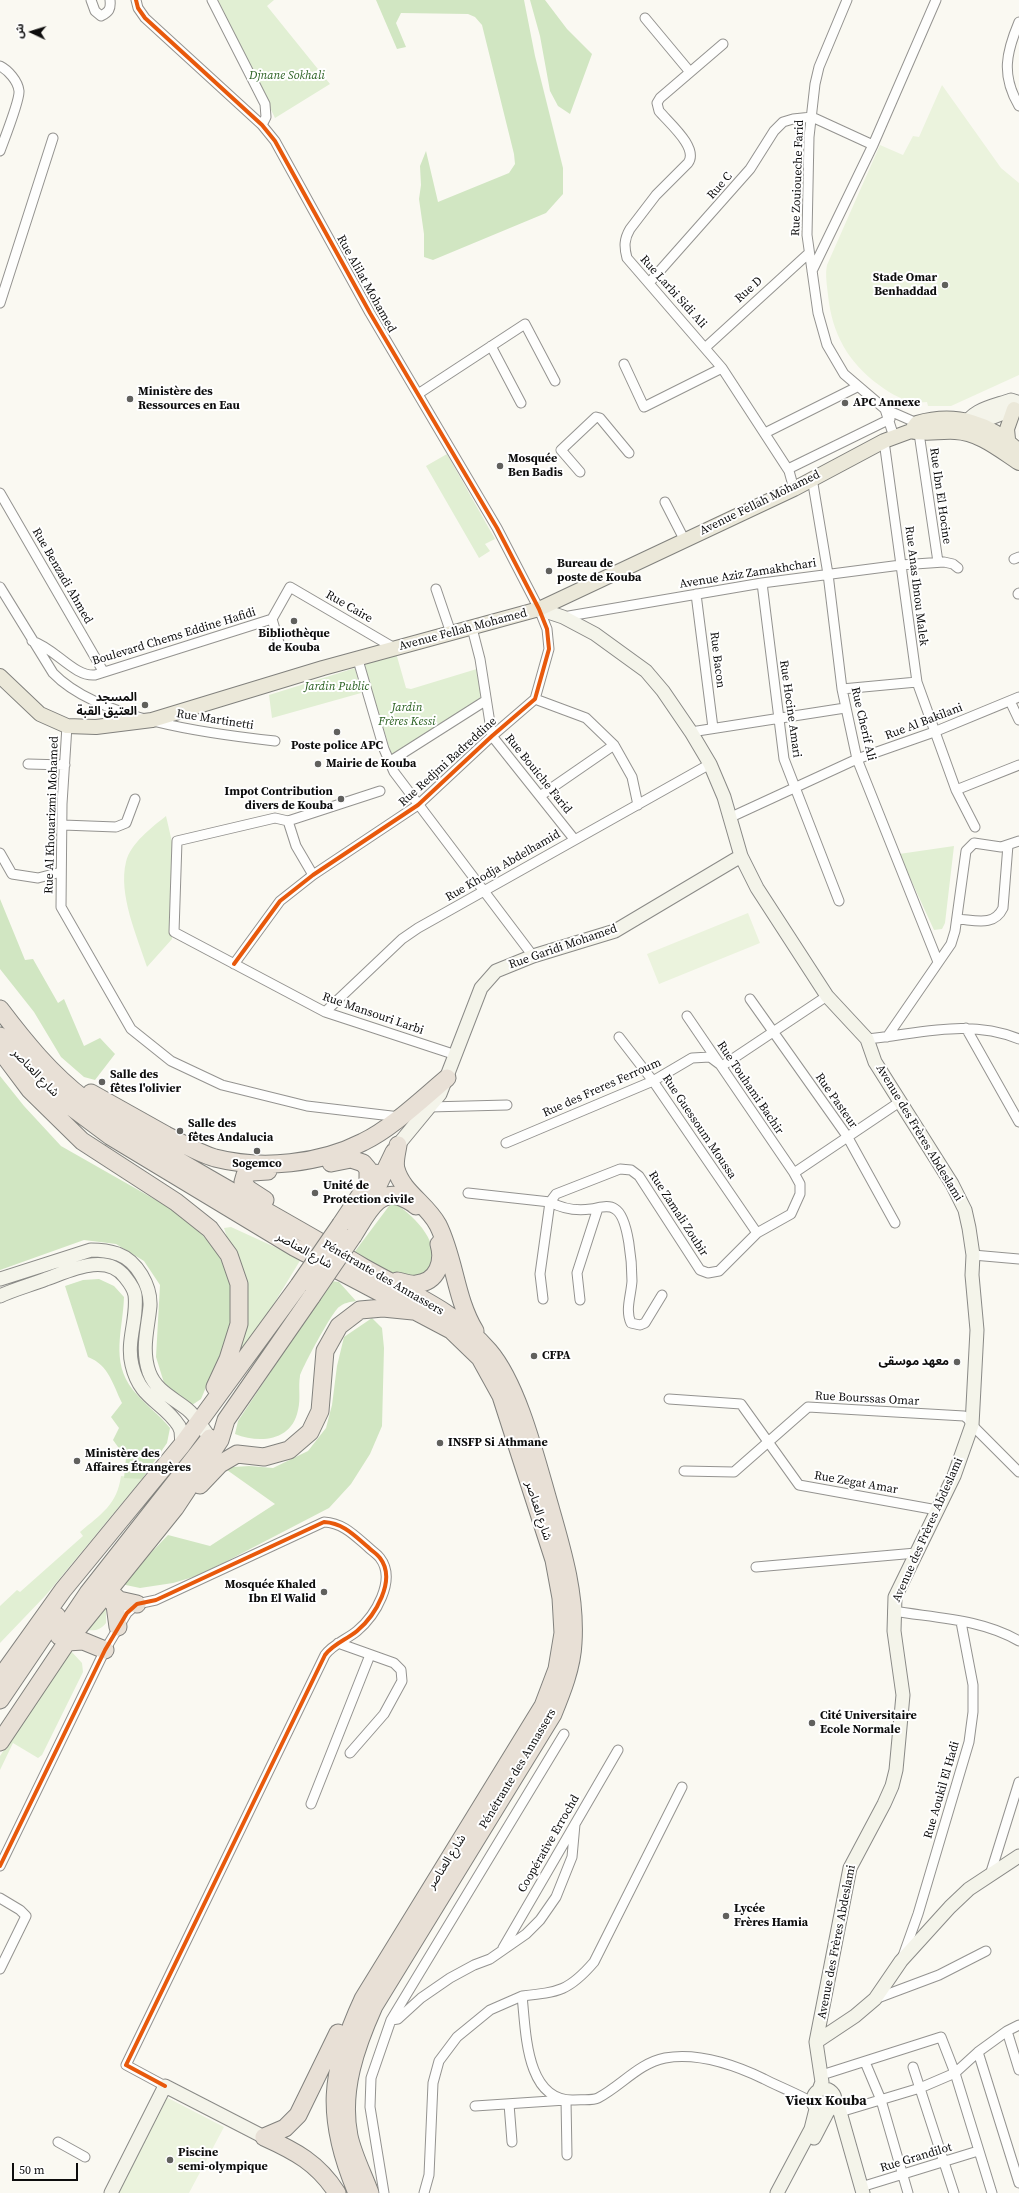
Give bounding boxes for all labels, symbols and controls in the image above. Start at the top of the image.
north arrow [12,12,52,52]
text: ش [12,23,28,39]
park label: Djnane Sokhali [249,69,325,83]
street label: Rue Zouioueche Farid [789,120,807,236]
street label: Rue C [704,170,736,202]
street label: Rue Alilat Mohamed [333,233,399,335]
street label: Rue Larbi Sidi Ali [637,253,709,331]
place label: Stade Omar Benhaddad [873,271,937,299]
street label: Rue D [732,274,766,306]
marker: Stade Omar Benhaddad [940,280,950,290]
place label: Ministère des Ressources en Eau [138,385,240,413]
marker: Ministère des Ressources en Eau [125,394,135,404]
place label: APC Annexe [853,396,920,410]
marker: APC Annexe [840,398,850,408]
street label: Rue Ibn El Hocine [926,447,954,545]
place label: Mosquée Ben Badis [508,452,563,480]
marker: Mosquée Ben Badis [495,461,505,471]
street label: Avenue Fellah Mohamed [698,468,822,538]
street label: Rue Anas Ibnou Malek [902,525,930,647]
street label: Rue Benzadi Ahmed [29,526,95,626]
street label: Avenue Aziz Zamakhchari [678,556,818,592]
place label: Bureau de poste de Kouba [557,557,641,585]
marker: Bureau de poste de Kouba [544,566,554,576]
street label: Rue Caire [323,588,375,626]
street label: Boulevard Chems Eddine Hafidi [90,605,258,669]
street label: Avenue Fellah Mohamed [397,606,529,654]
marker: Bibliothèque de Kouba [289,616,299,626]
place label: Bibliothèque de Kouba [258,627,330,655]
street label: Rue Bacon [706,631,728,689]
street label: Rue Hocine Amari [776,659,804,759]
park label: Jardin Public [304,680,370,694]
street label: Rue Cherif Ali [848,686,878,762]
place label: المسجد العتيق القبة [76,691,137,719]
marker: المسجد العتيق القبة [140,700,150,710]
park label: Jardin Frères Kessi [378,701,436,729]
street label: Rue Al Bakilani [883,701,965,743]
street label: Rue Martinetti [175,707,255,733]
street label: Rue Redjmi Badreddine [396,714,500,810]
marker: Poste police APC [332,727,342,737]
street label: Rue Bouiche Farid [502,731,574,817]
street label: Rue Al Khouarizmi Mohamed [42,736,62,894]
place label: Poste police APC [291,739,383,753]
place label: Mairie de Kouba [326,757,416,771]
marker: Mairie de Kouba [313,759,323,769]
place label: Impot Contribution divers de Kouba [225,785,333,813]
marker: Impot Contribution divers de Kouba [336,794,346,804]
street label: Rue Khodja Abdelhamid [443,827,563,905]
street label: Rue Garidi Mohamed [507,922,619,972]
street label: Rue Mansouri Larbi [320,990,426,1038]
street label: Rue Touhami Bachir [714,1039,786,1137]
street label: شارع العناصر [8,1046,62,1100]
street label: Rue des Freres Ferroum [541,1055,663,1121]
street label: Avenue des Frères Abdeslami [872,1062,966,1204]
place label: Salle des fêtes l'olivier [110,1068,181,1096]
street label: Rue Pasteur [812,1071,860,1131]
street label: Rue Guessoum Moussa [659,1072,739,1182]
marker: Salle des fêtes l'olivier [97,1077,107,1087]
place label: Salle des fêtes Andalucia [188,1117,273,1145]
marker: Salle des fêtes Andalucia [175,1126,185,1136]
marker: Sogemco [252,1146,262,1156]
place label: Sogemco [232,1157,282,1171]
street label: Rue Zamali Zoubir [645,1169,711,1259]
place label: Unité de Protection civile [323,1179,414,1207]
marker: Unité de Protection civile [310,1188,320,1198]
street label: شارع العناصر [274,1230,334,1272]
street label: Pénétrante des Annassers [320,1237,446,1319]
place label: CFPA [542,1349,571,1363]
marker: CFPA [529,1351,539,1361]
place label: معهد موسقى [879,1355,949,1369]
marker: معهد موسقى [952,1357,962,1367]
street label: Rue Bourssas Omar [815,1389,919,1409]
place label: INSFP Si Athmane [448,1436,548,1450]
marker: INSFP Si Athmane [435,1438,445,1448]
place label: Ministère des Affaires Étrangères [85,1447,191,1475]
street label: Avenue des Frères Abdeslami [890,1455,966,1605]
marker: Ministère des Affaires Étrangères [72,1456,82,1466]
street label: Rue Zegat Amar [813,1469,899,1497]
street label: شارع العناصر [522,1479,554,1543]
place label: Mosquée Khaled Ibn El Walid [225,1578,316,1606]
marker: Mosquée Khaled Ibn El Walid [319,1587,329,1597]
street label: Pénétrante des Annassers [476,1706,560,1832]
place label: Cité Universitaire Ecole Normale [820,1709,917,1737]
marker: Cité Universitaire Ecole Normale [807,1718,817,1728]
street label: Rue Aoukil El Hadi [921,1740,963,1840]
street label: Coopérative Errochd [515,1793,583,1895]
street label: شارع العناصر [425,1832,469,1892]
street label: Avenue des Frères Abdeslami [815,1864,859,2020]
place label: Lycée Frères Hamia [734,1902,808,1930]
marker: Lycée Frères Hamia [721,1911,731,1921]
district label: Vieux Kouba [785,2093,867,2109]
street label: Rue Grandilot [878,2140,954,2176]
place label: Piscine semi-olympique [178,2146,268,2174]
scale bar [14,2155,80,2181]
marker: Piscine semi-olympique [165,2155,175,2165]
text: 50 m [19,2162,45,2178]

